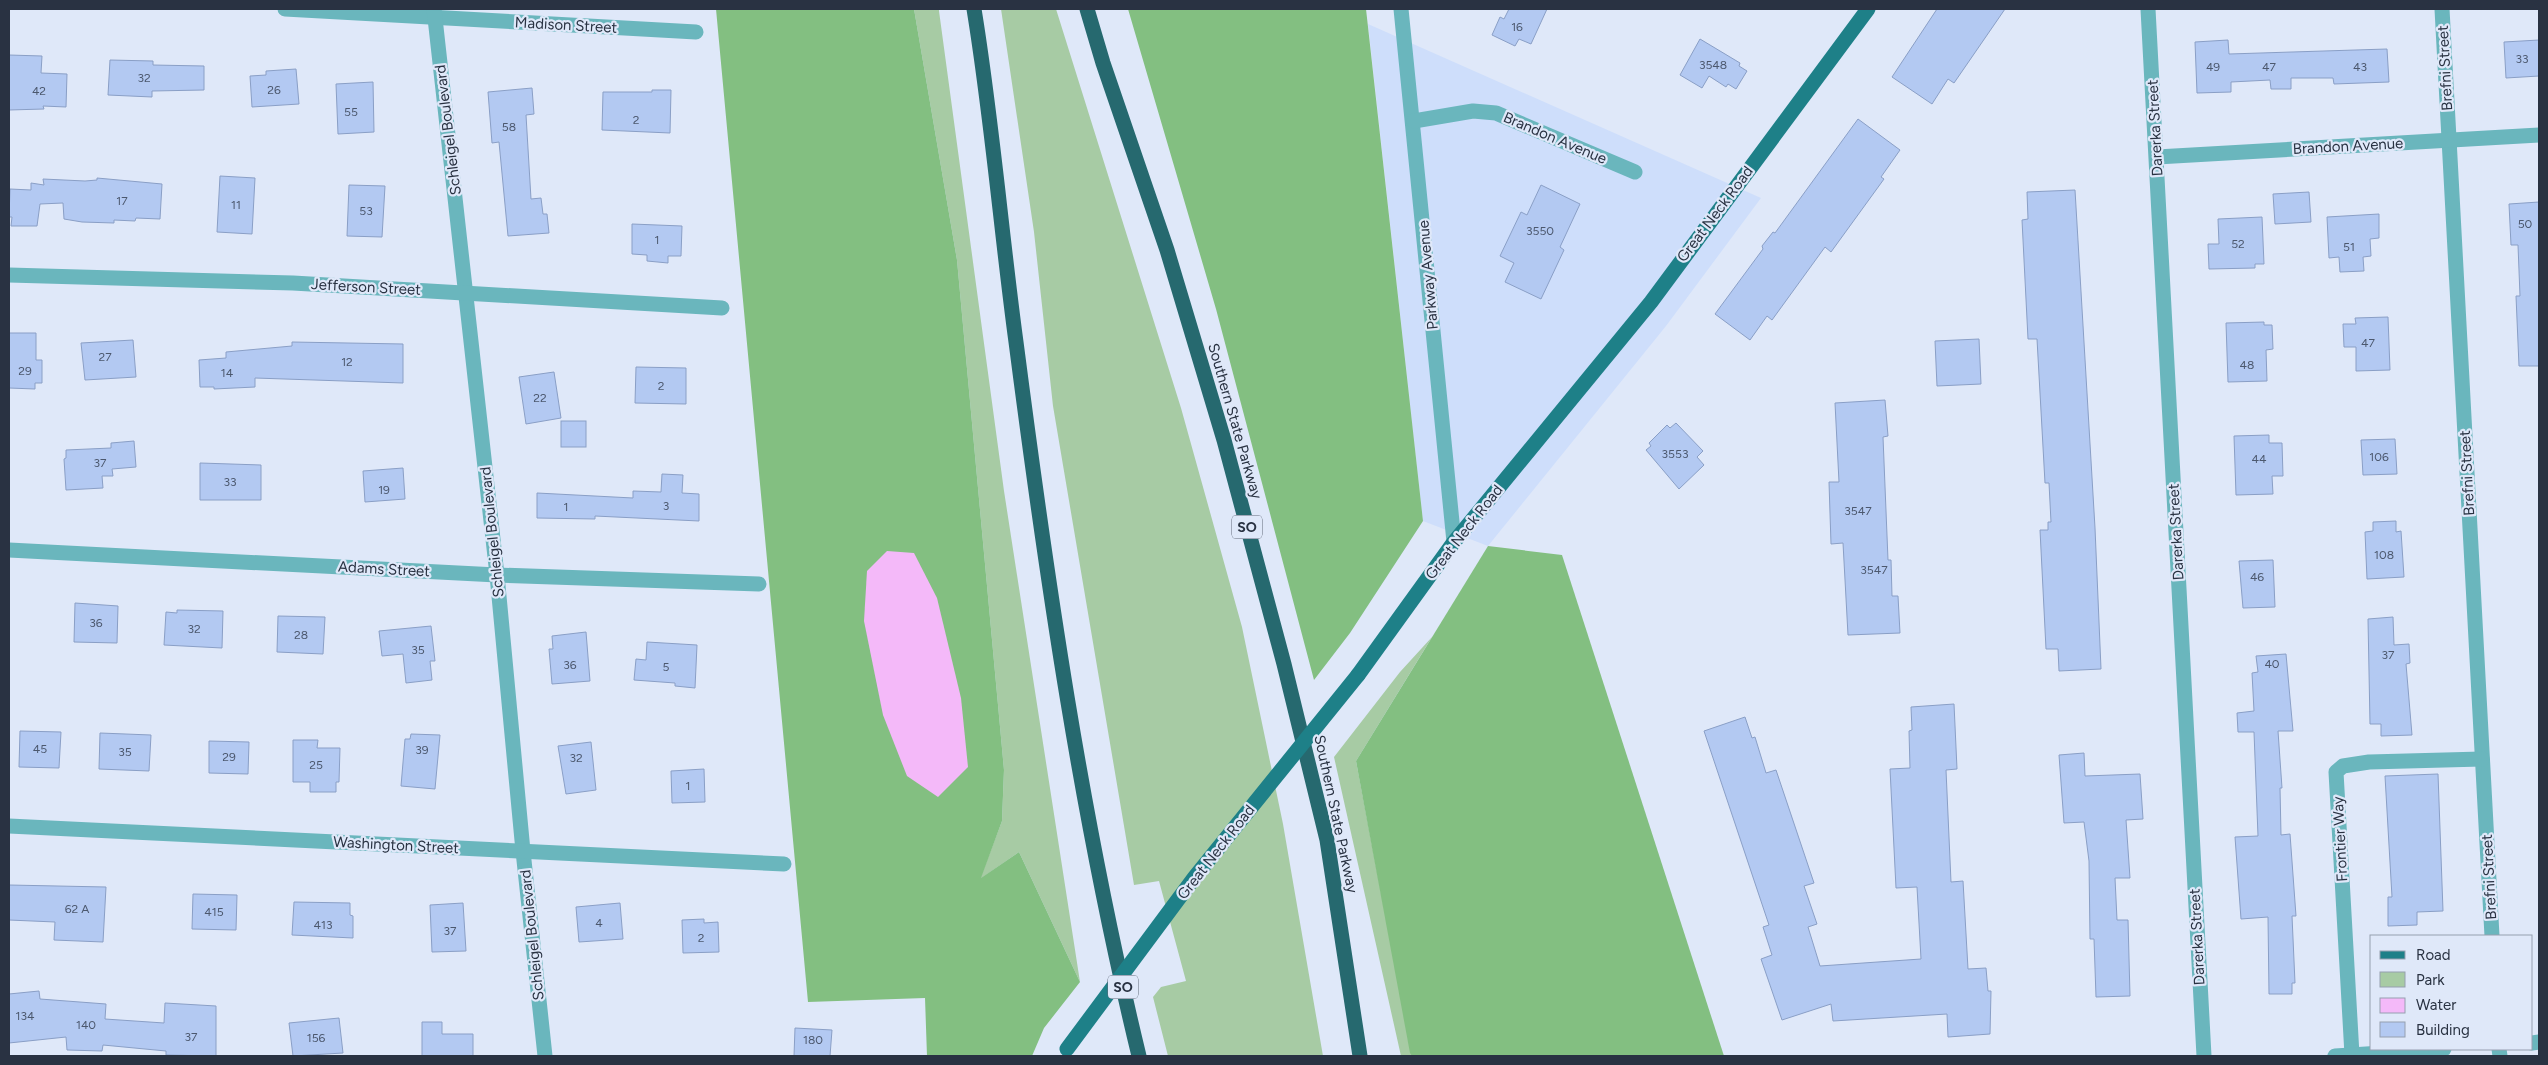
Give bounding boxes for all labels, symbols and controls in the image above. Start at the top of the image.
street label: Madison Street [514,13,618,37]
house number: 16 [1511,20,1523,34]
street label: Brefni Street [2434,25,2456,111]
house number: 33 [2515,52,2529,66]
house number: 3548 [1699,58,1727,72]
house number: 49 [2206,60,2220,74]
house number: 47 [2262,60,2276,74]
house number: 43 [2353,60,2367,74]
street label: Schleigel Boulevard [431,64,465,196]
house number: 32 [137,71,151,85]
street label: Darerka Street [2143,79,2167,177]
house number: 26 [267,83,281,97]
house number: 42 [32,84,46,98]
house number: 55 [344,105,358,119]
street label: Brandon Avenue [1501,108,1609,168]
house number: 2 [633,113,639,127]
house number: 58 [502,120,516,134]
street label: Brandon Avenue [2292,134,2404,158]
street label: Great Neck Road [1673,163,1757,265]
house number: 17 [116,194,128,208]
house number: 11 [231,198,241,212]
house number: 53 [359,204,373,218]
house number: 50 [2518,217,2533,231]
street label: Parkway Avenue [1414,219,1442,331]
house number: 3550 [1526,224,1554,238]
house number: 1 [655,233,659,247]
house number: 52 [2231,237,2245,251]
house number: 51 [2343,240,2355,254]
street label: Jefferson Street [311,275,422,299]
house number: 47 [2361,336,2375,350]
street label: Southern State Parkway [1204,341,1266,501]
house number: 27 [98,350,112,364]
house number: 12 [341,355,353,369]
house number: 48 [2240,358,2254,372]
house number: 29 [18,364,32,378]
house number: 14 [221,366,234,380]
house number: 2 [658,379,664,393]
house number: 22 [533,391,547,405]
street label: Brefni Street [2456,430,2478,516]
house number: 3553 [1662,447,1688,461]
house number: 106 [2369,450,2389,464]
house number: 44 [2252,452,2267,466]
house number: 37 [94,456,107,470]
street label: Schleigel Boulevard [476,466,508,598]
house number: 33 [223,475,237,489]
street label: Great Neck Road [1421,481,1507,583]
house number: 19 [378,483,390,497]
street label: Darerka Street [2164,483,2188,581]
house number: 3 [663,499,669,513]
house number: 1 [564,500,568,514]
house number: 3547 [1844,504,1872,518]
road number: SO [1232,516,1262,538]
house number: 108 [2374,548,2394,562]
street label: Adams Street [338,558,431,580]
house number: 3547 [1860,563,1888,577]
house number: 46 [2250,570,2264,584]
house number: 36 [89,616,103,630]
house number: 32 [187,622,201,636]
house number: 28 [294,628,308,642]
house number: 35 [411,643,425,657]
house number: 37 [2382,648,2395,662]
house number: 40 [2264,657,2280,671]
house number: 36 [563,658,577,672]
house number: 5 [663,660,670,674]
street label: Southern State Parkway [1310,733,1362,895]
house number: 45 [33,742,47,756]
house number: 39 [415,743,429,757]
house number: 35 [118,745,132,759]
house number: 29 [222,750,236,764]
house number: 32 [569,751,583,765]
house number: 25 [309,758,323,772]
house number: 1 [686,779,690,793]
street label: Frontier Way [2329,796,2351,882]
street label: Great Neck Road [1173,801,1259,903]
street label: Washington Street [333,833,460,857]
street label: Brefni Street [2478,834,2500,920]
street label: Schleigel Boulevard [516,869,548,1001]
street label: Darerka Street [2185,888,2209,986]
house number: 62 A [65,902,89,916]
house number: 415 [204,905,224,919]
house number: 4 [595,916,603,930]
house number: 413 [314,918,332,932]
house number: 37 [444,924,457,938]
house number: 2 [698,931,704,945]
legend [2370,935,2533,1050]
text: Road [2416,946,2451,964]
text: Park [2416,971,2445,989]
road number: SO [1108,976,1138,999]
text: Water [2416,996,2456,1014]
house number: 134 [16,1009,35,1023]
house number: 140 [76,1018,96,1032]
text: Building [2416,1021,2470,1039]
house number: 37 [185,1030,198,1044]
house number: 156 [307,1031,326,1045]
house number: 180 [803,1033,823,1047]

